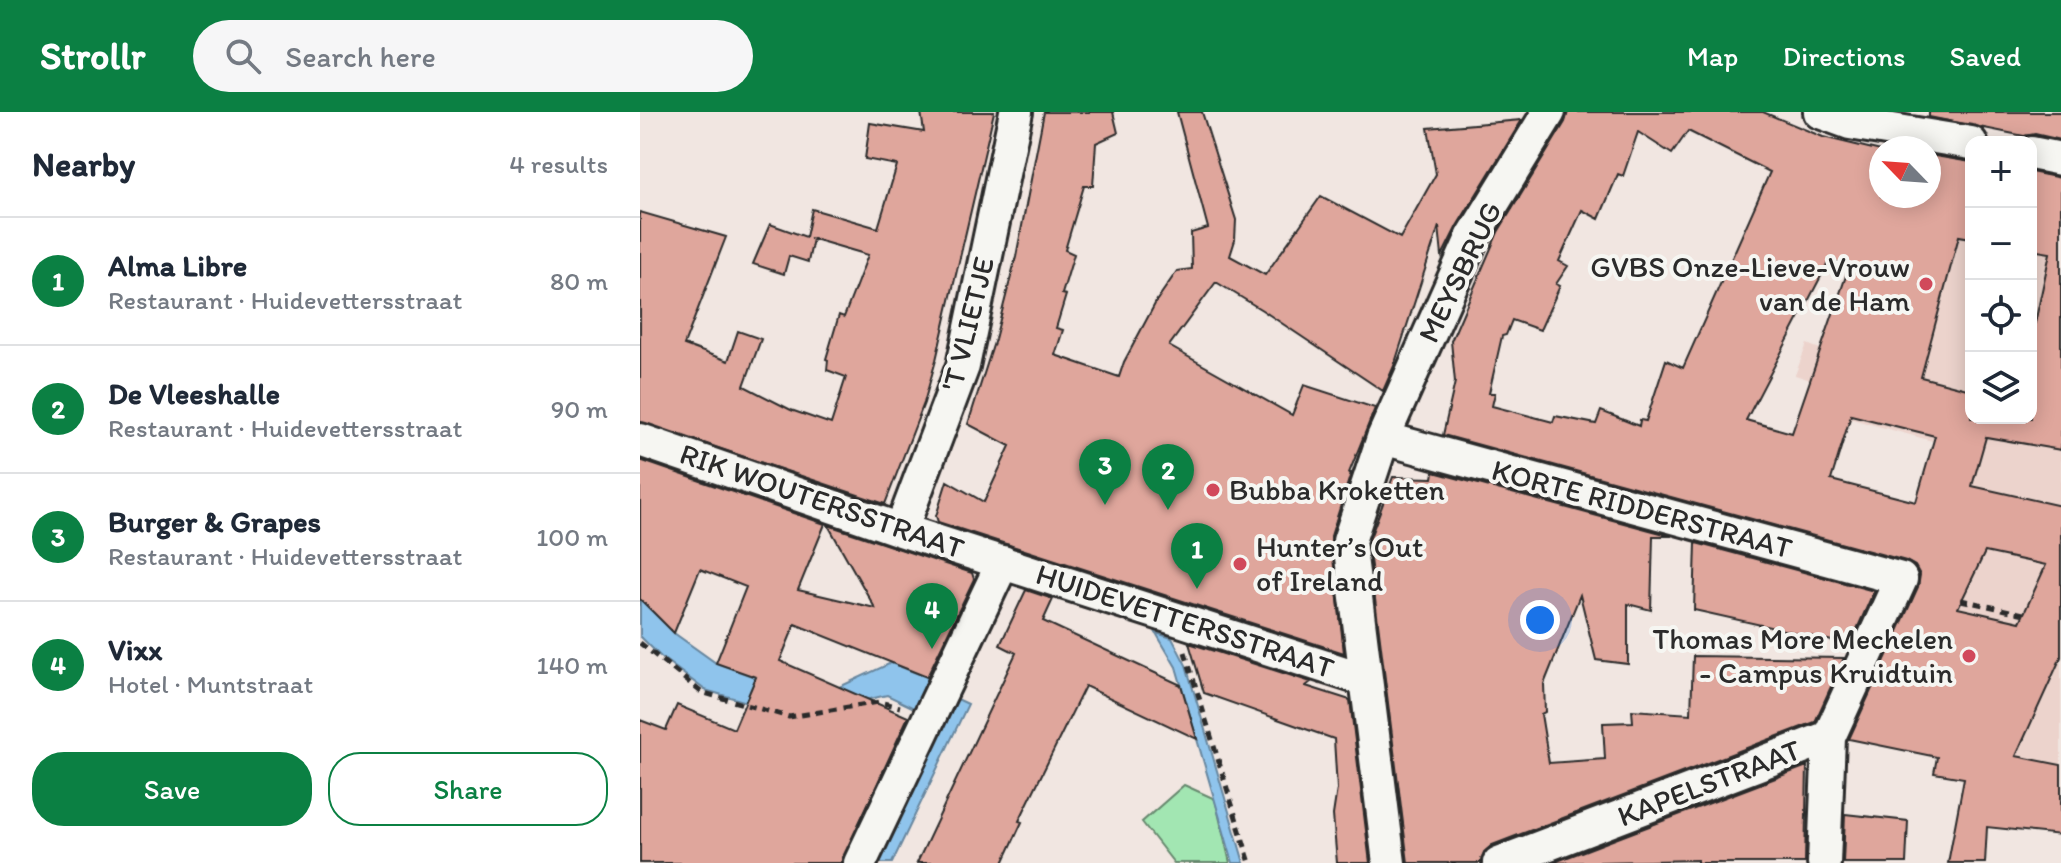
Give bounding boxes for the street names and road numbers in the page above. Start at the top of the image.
street label: MEYSBRUG [1409,195,1510,348]
street label: 'T VLIETJE [933,253,1002,395]
street label: RIK WOUTERSSTRAAT [675,434,969,567]
street label: KORTE RIDDERSTRAAT [1488,451,1796,566]
street label: HUIDEVETTERSSTRAAT [1031,555,1339,686]
street label: KAPELSTRAAT [1612,731,1806,834]

